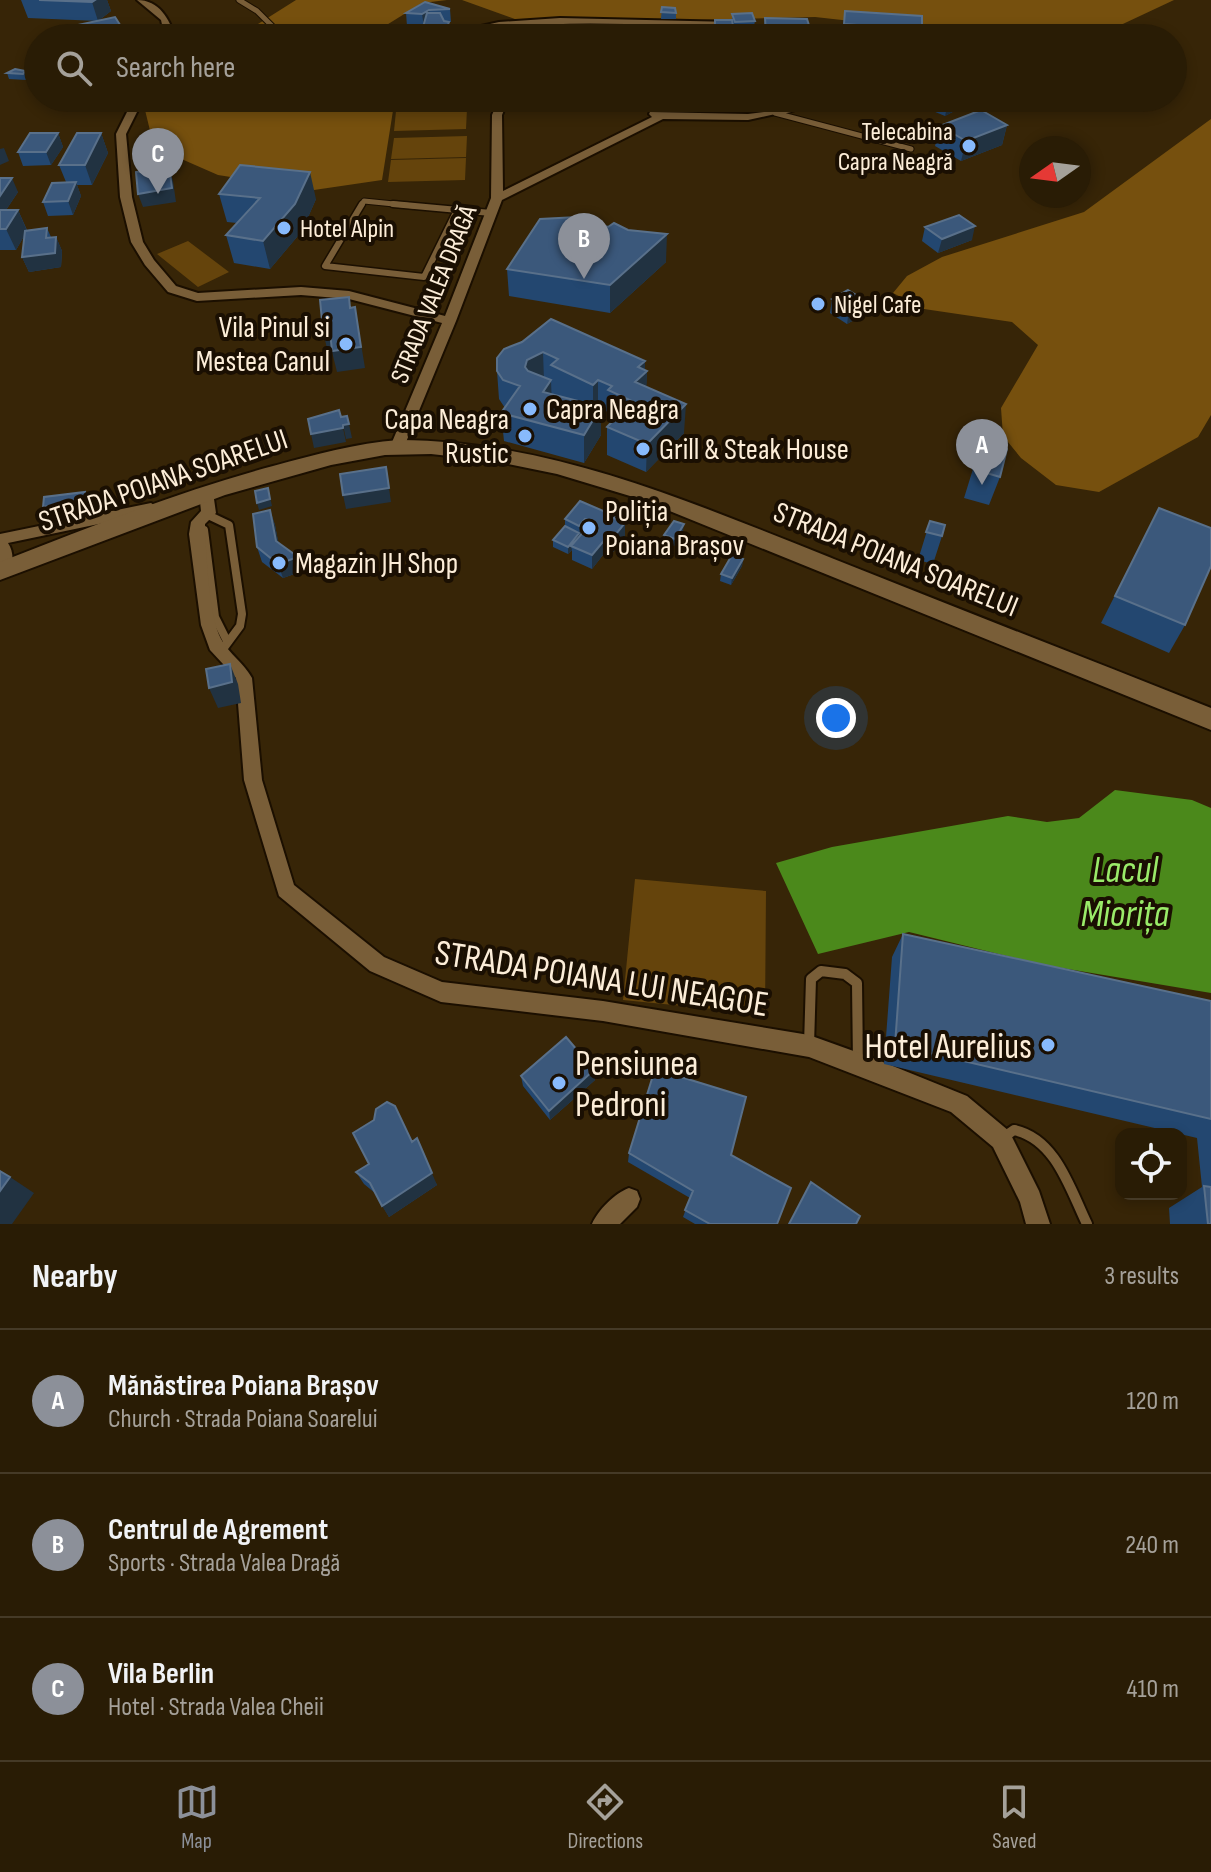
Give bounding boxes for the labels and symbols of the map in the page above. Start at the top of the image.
place label: Telecabina Capra Neagră [838,117,953,178]
pin: C [132,128,184,194]
north arrow [1019,136,1091,208]
marker: Telecabina Capra Neagră [960,137,978,155]
street label: STRADA VALEA DRAGĂ [385,200,485,388]
pin: B [558,213,610,279]
place label: Hotel Alpin [300,214,394,245]
marker: Hotel Alpin [275,219,293,237]
place label: Nigel Cafe [834,290,921,321]
marker: Nigel Cafe [809,295,827,313]
place label: Vila Pinul si Mestea Canul [196,310,330,380]
marker: Vila Pinul si Mestea Canul [337,335,355,353]
place label: Capra Neagra [546,392,679,428]
marker: Capra Neagra [521,400,539,418]
place label: Capa Neagra Rustic [384,402,509,472]
pin: A [956,419,1008,485]
street label: STRADA POIANA SOARELUI [34,422,292,540]
marker: Capa Neagra Rustic [516,427,534,445]
place label: Grill & Steak House [659,432,849,468]
marker: Grill & Steak House [634,440,652,458]
place label: Poliția Poiana Brașov [605,494,744,564]
street label: STRADA POIANA SOARELUI [768,494,1023,625]
marker: Poliția Poiana Brașov [580,519,598,537]
place label: Magazin JH Shop [295,546,458,582]
marker: Magazin JH Shop [270,554,288,572]
your location [816,698,856,738]
water label: Lacul Miorița [1081,848,1169,937]
street label: STRADA POIANA LUI NEAGOE [432,932,772,1027]
place label: Hotel Aurelius [864,1026,1032,1069]
marker: Hotel Aurelius [1039,1036,1057,1054]
place label: Pensiunea Pedroni [575,1043,698,1127]
marker: Pensiunea Pedroni [550,1074,568,1092]

